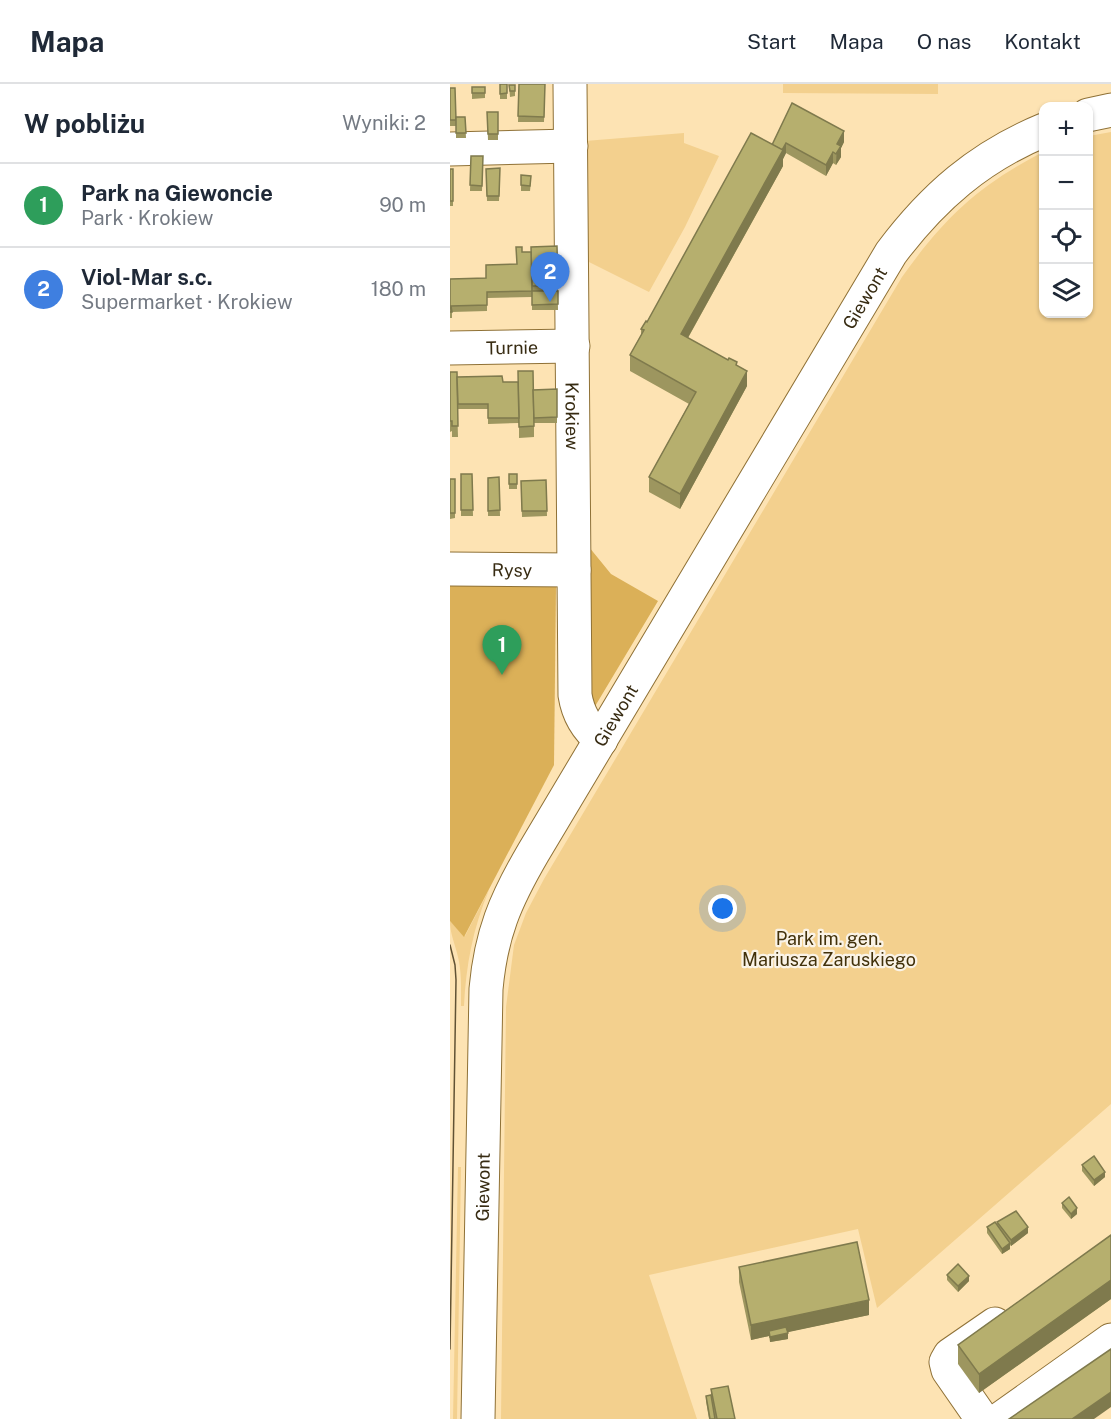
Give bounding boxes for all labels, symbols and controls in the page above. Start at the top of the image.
text: Mapa [30,25,104,58]
text: Start [747,29,797,54]
text: Mapa [830,29,884,54]
text: O nas [917,29,971,54]
text: Kontakt [1004,29,1081,54]
map controls [1039,102,1093,318]
button: + [1039,102,1093,156]
text: W pobliżu [24,108,145,139]
text: Wyniki: 2 [342,111,426,135]
button: − [1039,156,1093,210]
text: Park na Giewoncie [81,180,273,206]
text: 1 [39,193,48,217]
text: 90 m [379,193,426,217]
text: Park · Krokiew [81,206,213,230]
button: locate [1039,210,1093,264]
pin: 2 [530,252,570,302]
street label: Giewont [838,263,891,333]
text: Viol-Mar s.c. [81,264,213,290]
button: layers [1039,264,1093,318]
text: 2 [37,277,50,301]
text: 180 m [371,277,426,301]
text: Supermarket · Krokiew [81,290,293,314]
street label: Turnie [486,336,538,358]
street label: Krokiew [562,382,583,450]
street label: Rysy [492,559,533,580]
pin: 1 [482,626,522,675]
street label: Giewont [589,680,642,750]
your location [708,894,737,923]
park label: Park im. gen. Mariusza Zaruskiego [742,928,916,970]
street label: Giewont [471,1152,493,1222]

